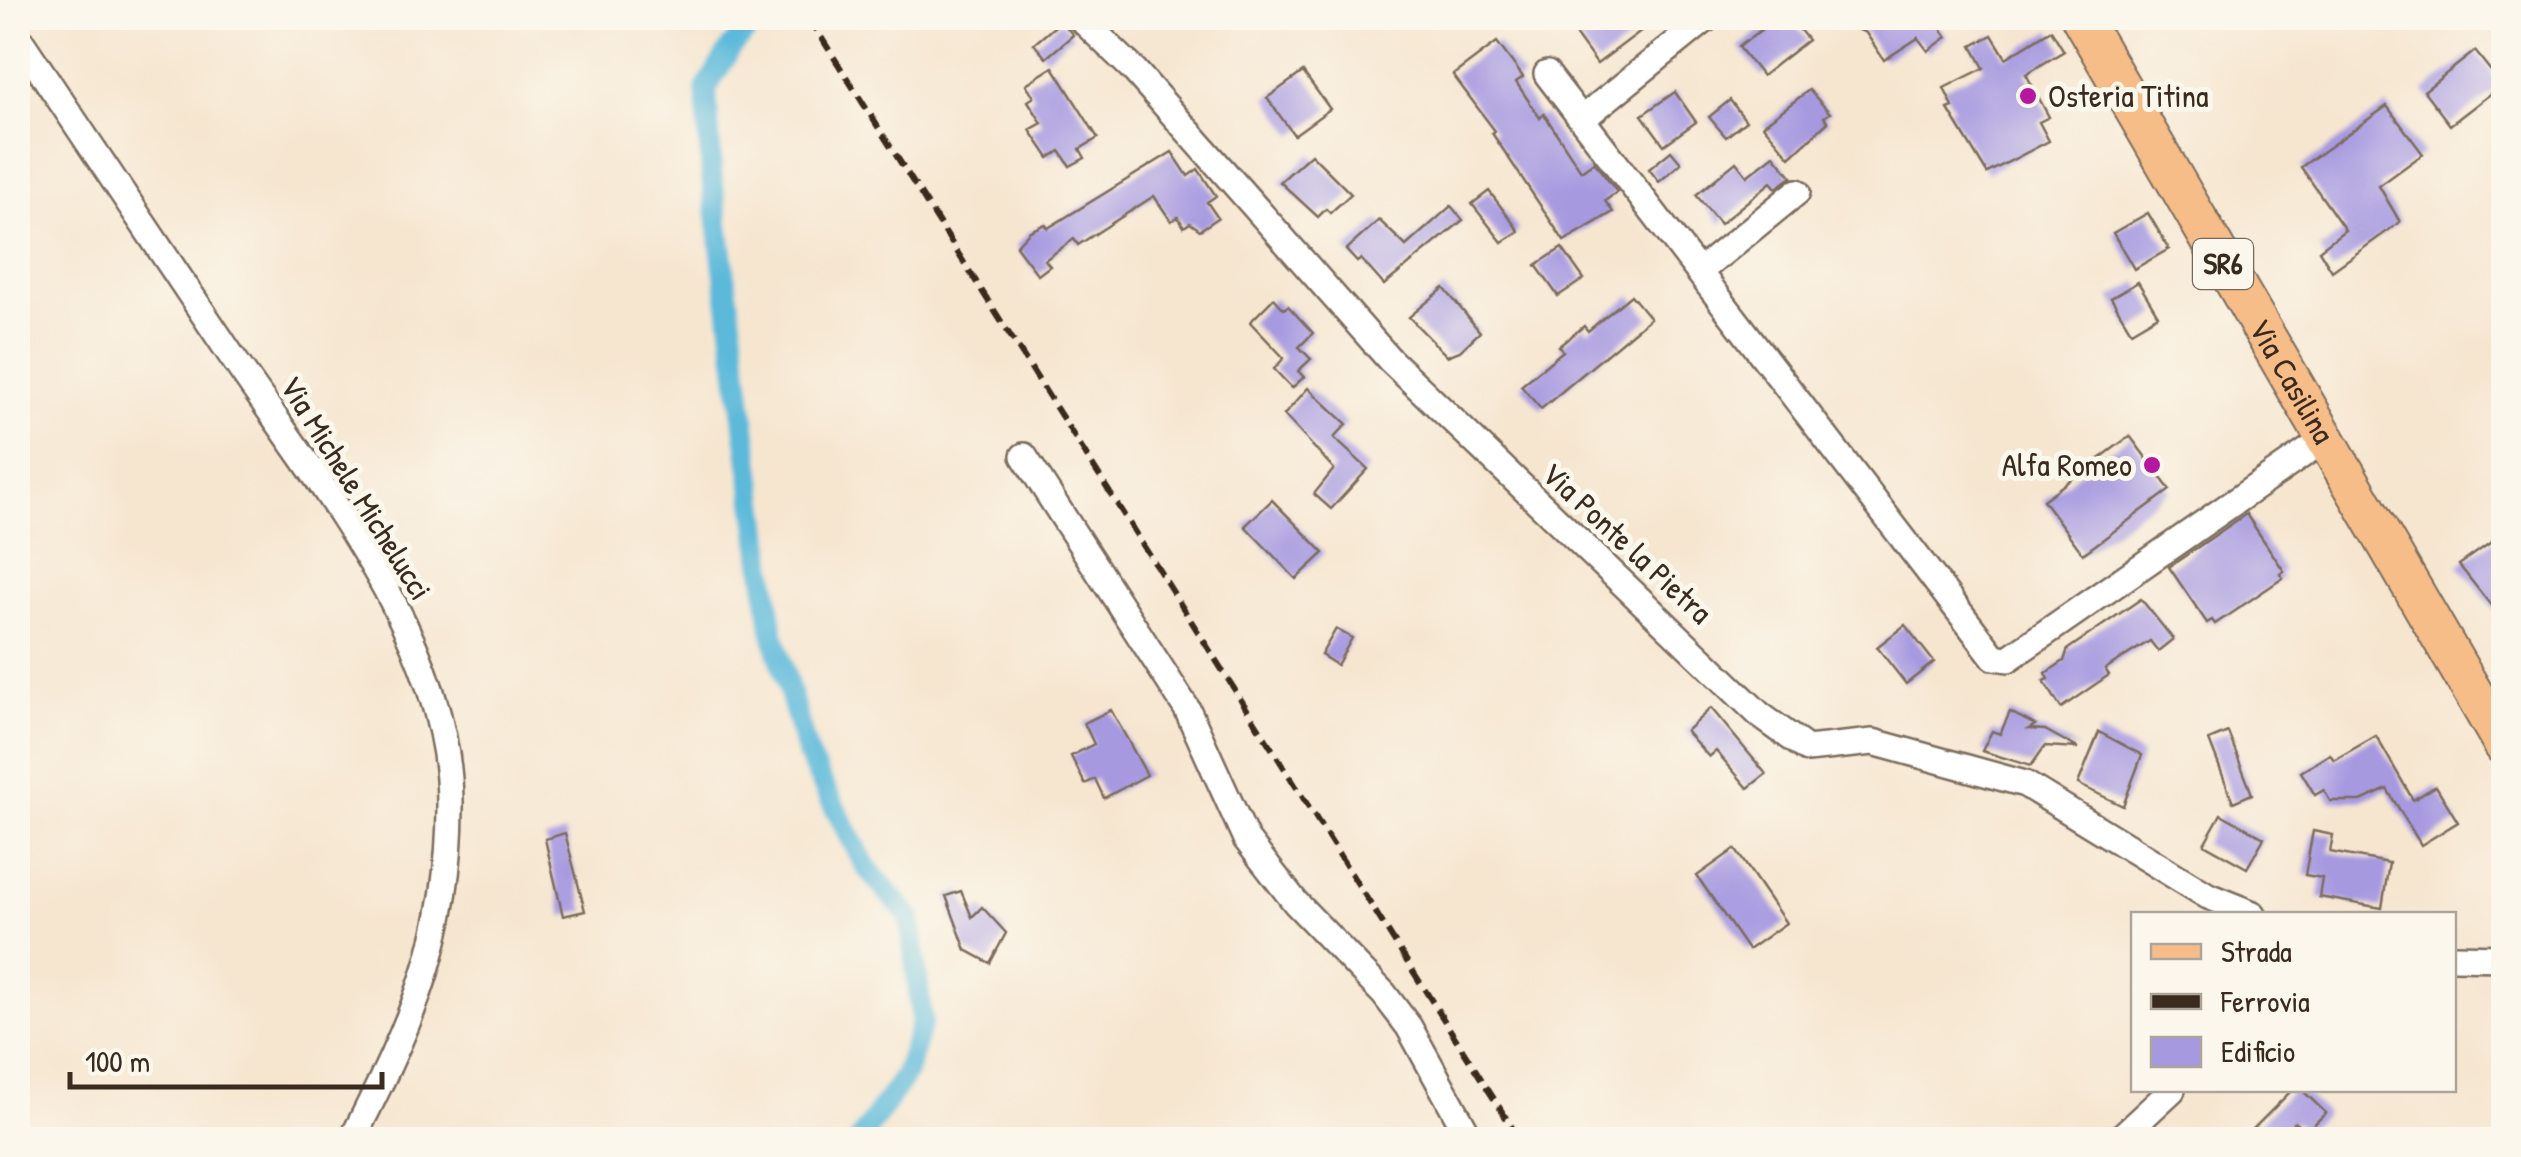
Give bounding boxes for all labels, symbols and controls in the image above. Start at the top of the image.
place label: Osteria Titina [2048,74,2209,117]
marker: Osteria Titina [2017,85,2039,107]
road number: SR6 [2193,239,2253,289]
street label: Via Casilina [2239,311,2346,451]
street label: Via Michele Michelucci [270,368,443,608]
place label: Alfa Romeo [2002,443,2132,486]
street label: Via Ponte la Pietra [1533,452,1722,633]
marker: Alfa Romeo [2141,454,2163,476]
legend [2131,912,2456,1092]
text: Strada [2221,931,2292,971]
text: Ferrovia [2220,981,2310,1021]
scale bar [70,1027,382,1089]
text: Edificio [2221,1031,2295,1071]
text: 100 m [85,1041,150,1081]

